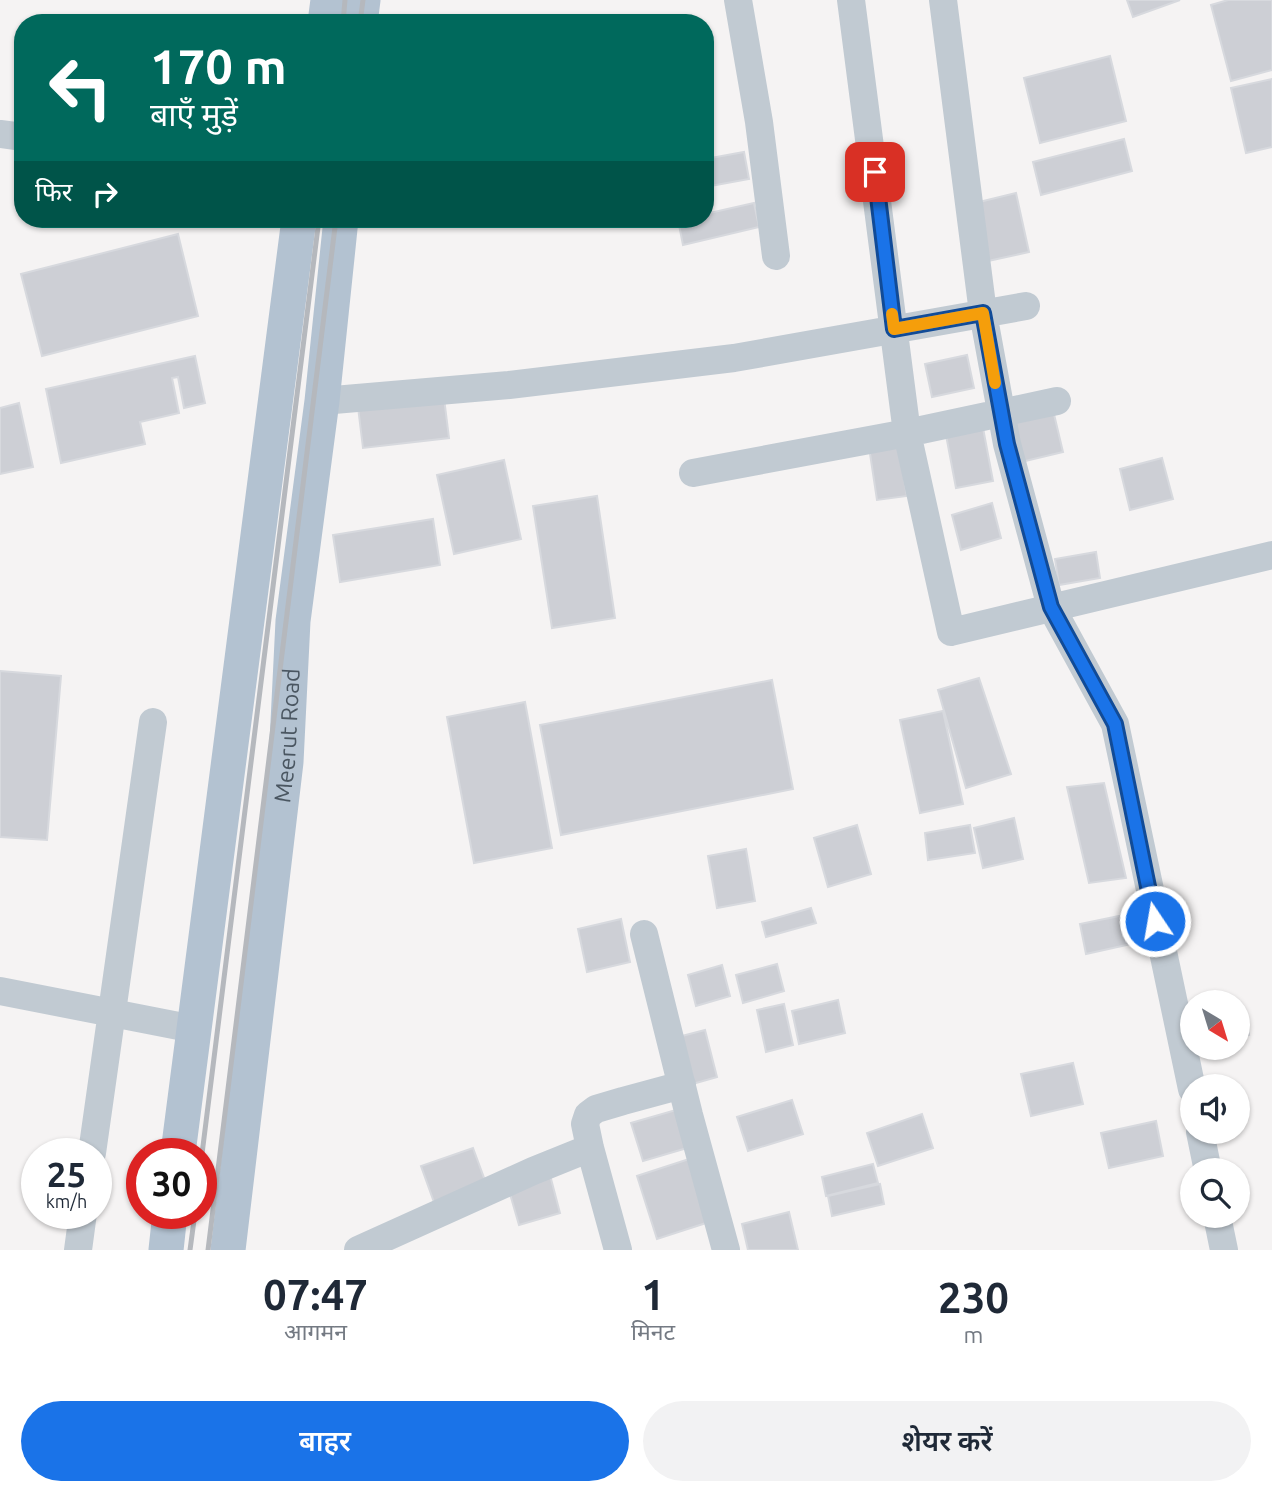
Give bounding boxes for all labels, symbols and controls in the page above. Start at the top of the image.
text: 170 m [150,38,287,93]
icon: left [35,42,126,133]
text: बाएँ मुड़ें [150,96,238,132]
pin [845,142,905,202]
icon: arrive [856,153,894,191]
icon: right [86,175,124,213]
text: फिर [35,177,72,206]
street label: Meerut Road [269,668,303,804]
position arrow [1118,884,1192,958]
north arrow [1180,990,1250,1060]
map controls [1180,990,1250,1228]
button: sound [1180,1074,1250,1144]
speed limit sign: 30 [126,1138,217,1229]
text: 25 [47,1154,86,1194]
button: search [1180,1158,1250,1228]
text: km/h [46,1191,87,1211]
text: 07:47 [263,1271,368,1318]
text: 1 [641,1271,665,1318]
text: 230 [938,1274,1009,1321]
text: आगमन [284,1319,347,1344]
text: मिनट [631,1319,675,1344]
text: m [964,1322,983,1347]
button: बाहर [21,1401,629,1481]
button: शेयर करें [643,1401,1251,1481]

